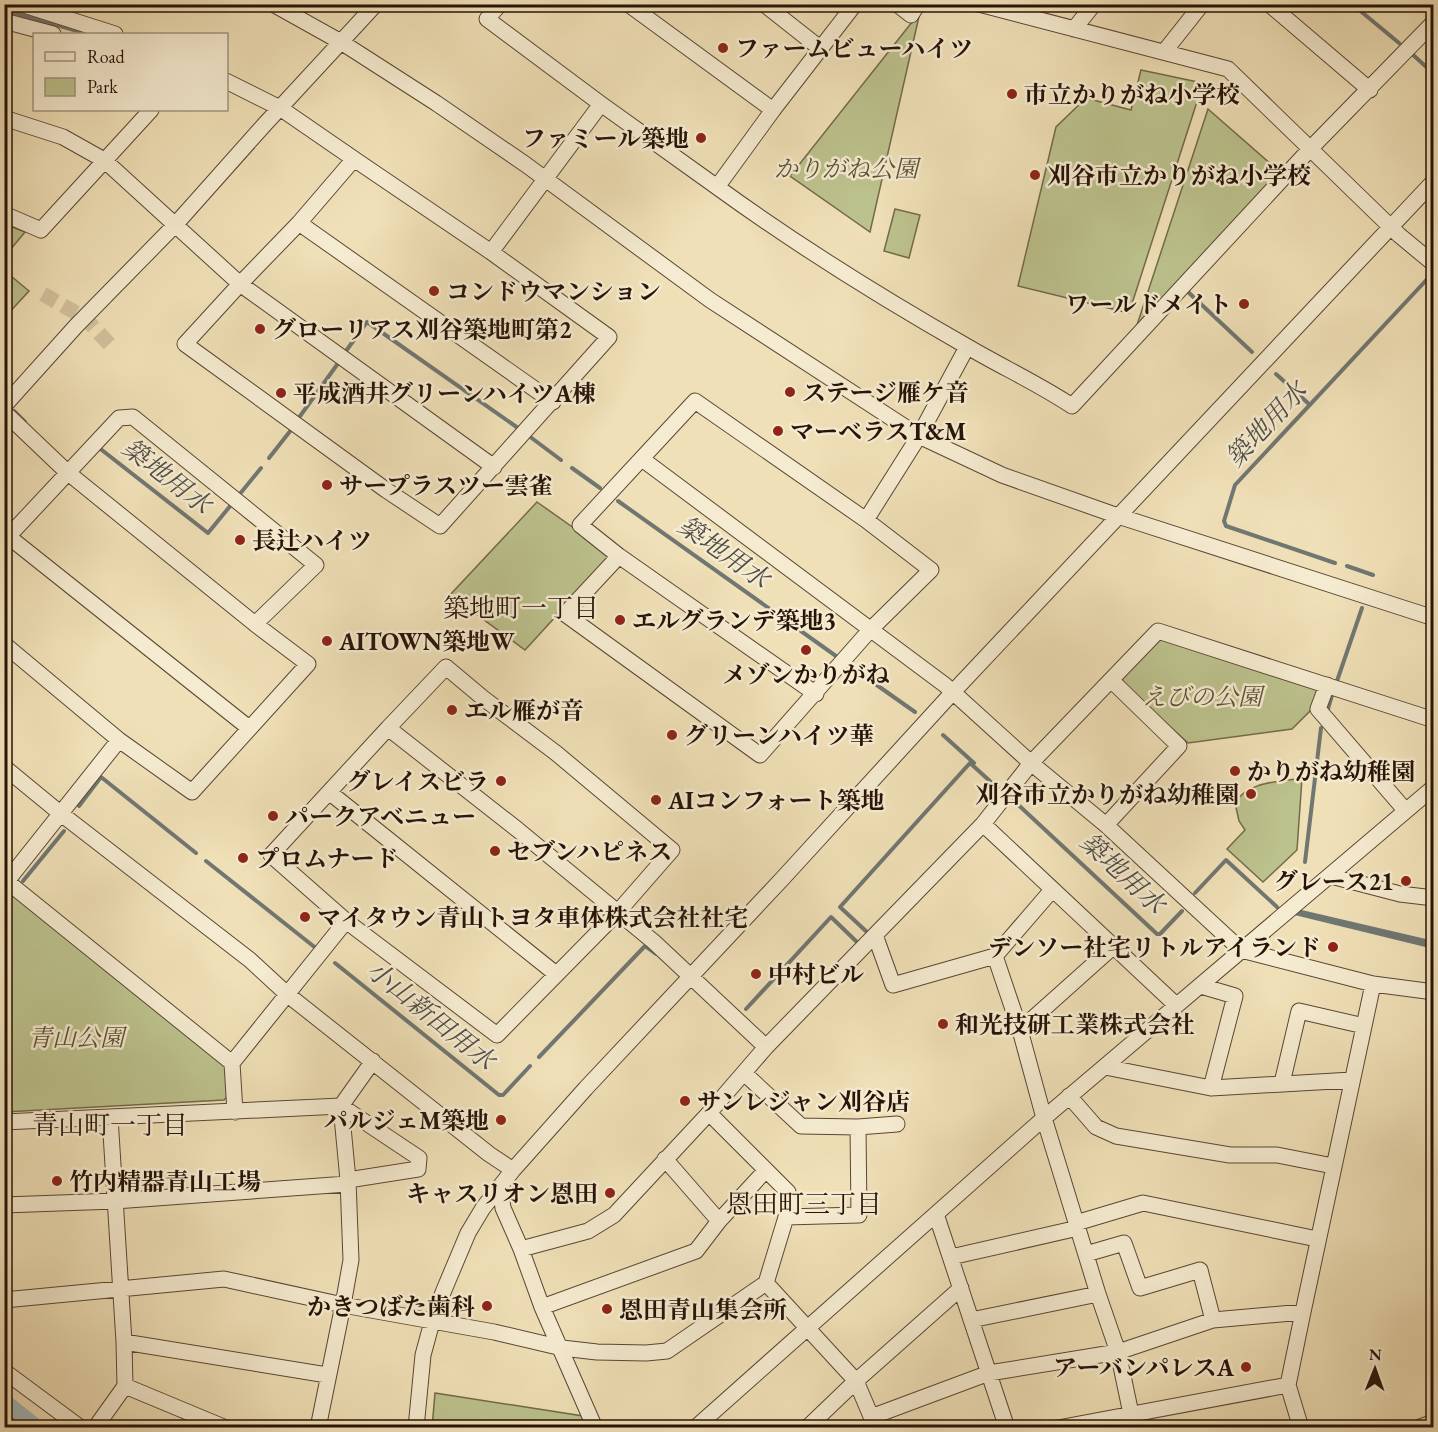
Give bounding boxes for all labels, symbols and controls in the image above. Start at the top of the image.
legend [33,33,228,111]
place label: ファームビューハイツ [735,33,973,64]
marker: ファームビューハイツ [716,41,730,55]
text: Road [87,45,126,68]
text: Park [87,75,118,98]
place label: 市立かりがね小学校 [1024,79,1240,110]
marker: 市立かりがね小学校 [1005,87,1019,101]
place label: ファミール築地 [522,123,689,154]
marker: ファミール築地 [694,131,708,145]
park label: かりがね公園 [774,153,922,184]
place label: 刈谷市立かりがね小学校 [1047,160,1311,191]
marker: 刈谷市立かりがね小学校 [1028,168,1042,182]
place label: コンドウマンション [446,276,661,307]
marker: コンドウマンション [427,284,441,298]
place label: ワールドメイト [1065,289,1232,320]
marker: ワールドメイト [1237,297,1251,311]
place label: グローリアス刈谷築地町第2 [272,314,572,345]
marker: グローリアス刈谷築地町第2 [253,322,267,336]
water label: 築地用水 [1218,372,1316,474]
place label: ステージ雁ケ音 [802,377,969,408]
place label: 平成酒井グリーンハイツA棟 [293,378,596,409]
marker: ステージ雁ケ音 [783,385,797,399]
marker: 平成酒井グリーンハイツA棟 [274,386,288,400]
place label: マーベラスT&M [790,416,966,447]
marker: マーベラスT&M [771,424,785,438]
water label: 築地用水 [116,431,221,523]
place label: サープラスツー雲雀 [339,470,553,501]
marker: サープラスツー雲雀 [320,478,334,492]
water label: 築地用水 [672,508,779,597]
place label: 長辻ハイツ [252,525,372,556]
marker: 長辻ハイツ [233,533,247,547]
district label: 築地町一丁目 [443,591,599,625]
place label: エルグランデ築地3 [632,605,836,636]
marker: エルグランデ築地3 [613,613,627,627]
place label: AITOWN築地W [338,626,515,657]
marker: AITOWN築地W [320,634,334,648]
marker: メゾンかりがね [799,643,813,657]
place label: メゾンかりがね [722,659,890,690]
park label: えびの公園 [1142,681,1266,712]
place label: エル雁が音 [464,695,584,726]
marker: エル雁が音 [445,703,459,717]
place label: グリーンハイツ華 [684,720,874,751]
marker: グリーンハイツ華 [665,728,679,742]
place label: かりがね幼稚園 [1247,756,1415,787]
marker: かりがね幼稚園 [1228,764,1242,778]
place label: グレイスビラ [346,766,489,797]
marker: グレイスビラ [494,774,508,788]
place label: 刈谷市立かりがね幼稚園 [975,779,1239,810]
place label: AIコンフォート築地 [667,785,885,816]
marker: 刈谷市立かりがね幼稚園 [1244,787,1258,801]
marker: AIコンフォート築地 [649,793,663,807]
place label: パークアベニュー [285,801,476,832]
marker: パークアベニュー [266,809,280,823]
water label: 築地用水 [1073,825,1175,923]
place label: セブンハピネス [507,836,672,867]
place label: プロムナード [255,843,399,874]
marker: セブンハピネス [488,844,502,858]
marker: プロムナード [236,851,250,865]
place label: グレース21 [1274,866,1394,897]
marker: グレース21 [1399,874,1413,888]
place label: マイタウン青山トヨタ車体株式会社社宅 [317,902,749,933]
marker: マイタウン青山トヨタ車体株式会社社宅 [298,910,312,924]
place label: デンソー社宅リトルアイランド [988,932,1321,963]
marker: デンソー社宅リトルアイランド [1326,940,1340,954]
water label: 小山新田用水 [360,953,505,1079]
place label: 中村ビル [768,959,864,990]
marker: 中村ビル [749,967,763,981]
place label: 和光技研工業株式会社 [955,1009,1195,1040]
marker: 和光技研工業株式会社 [936,1017,950,1031]
park label: 青山公園 [28,1022,128,1053]
place label: サンレジャン刈谷店 [697,1086,910,1117]
marker: サンレジャン刈谷店 [678,1094,692,1108]
place label: パルジェM築地 [324,1105,489,1136]
district label: 青山町一丁目 [32,1108,188,1142]
marker: パルジェM築地 [494,1113,508,1127]
place label: 竹内精器青山工場 [69,1166,261,1197]
marker: 竹内精器青山工場 [50,1174,64,1188]
place label: キャスリオン恩田 [406,1178,598,1209]
marker: キャスリオン恩田 [603,1186,617,1200]
district label: 恩田町三丁目 [726,1187,882,1221]
place label: かきつばた歯科 [307,1291,475,1322]
place label: 恩田青山集会所 [619,1294,787,1325]
marker: かきつばた歯科 [480,1299,494,1313]
marker: 恩田青山集会所 [600,1302,614,1316]
north arrow [1345,1339,1405,1399]
text: N [1369,1344,1382,1365]
place label: アーバンパレスA [1053,1352,1235,1383]
marker: アーバンパレスA [1239,1360,1253,1374]

